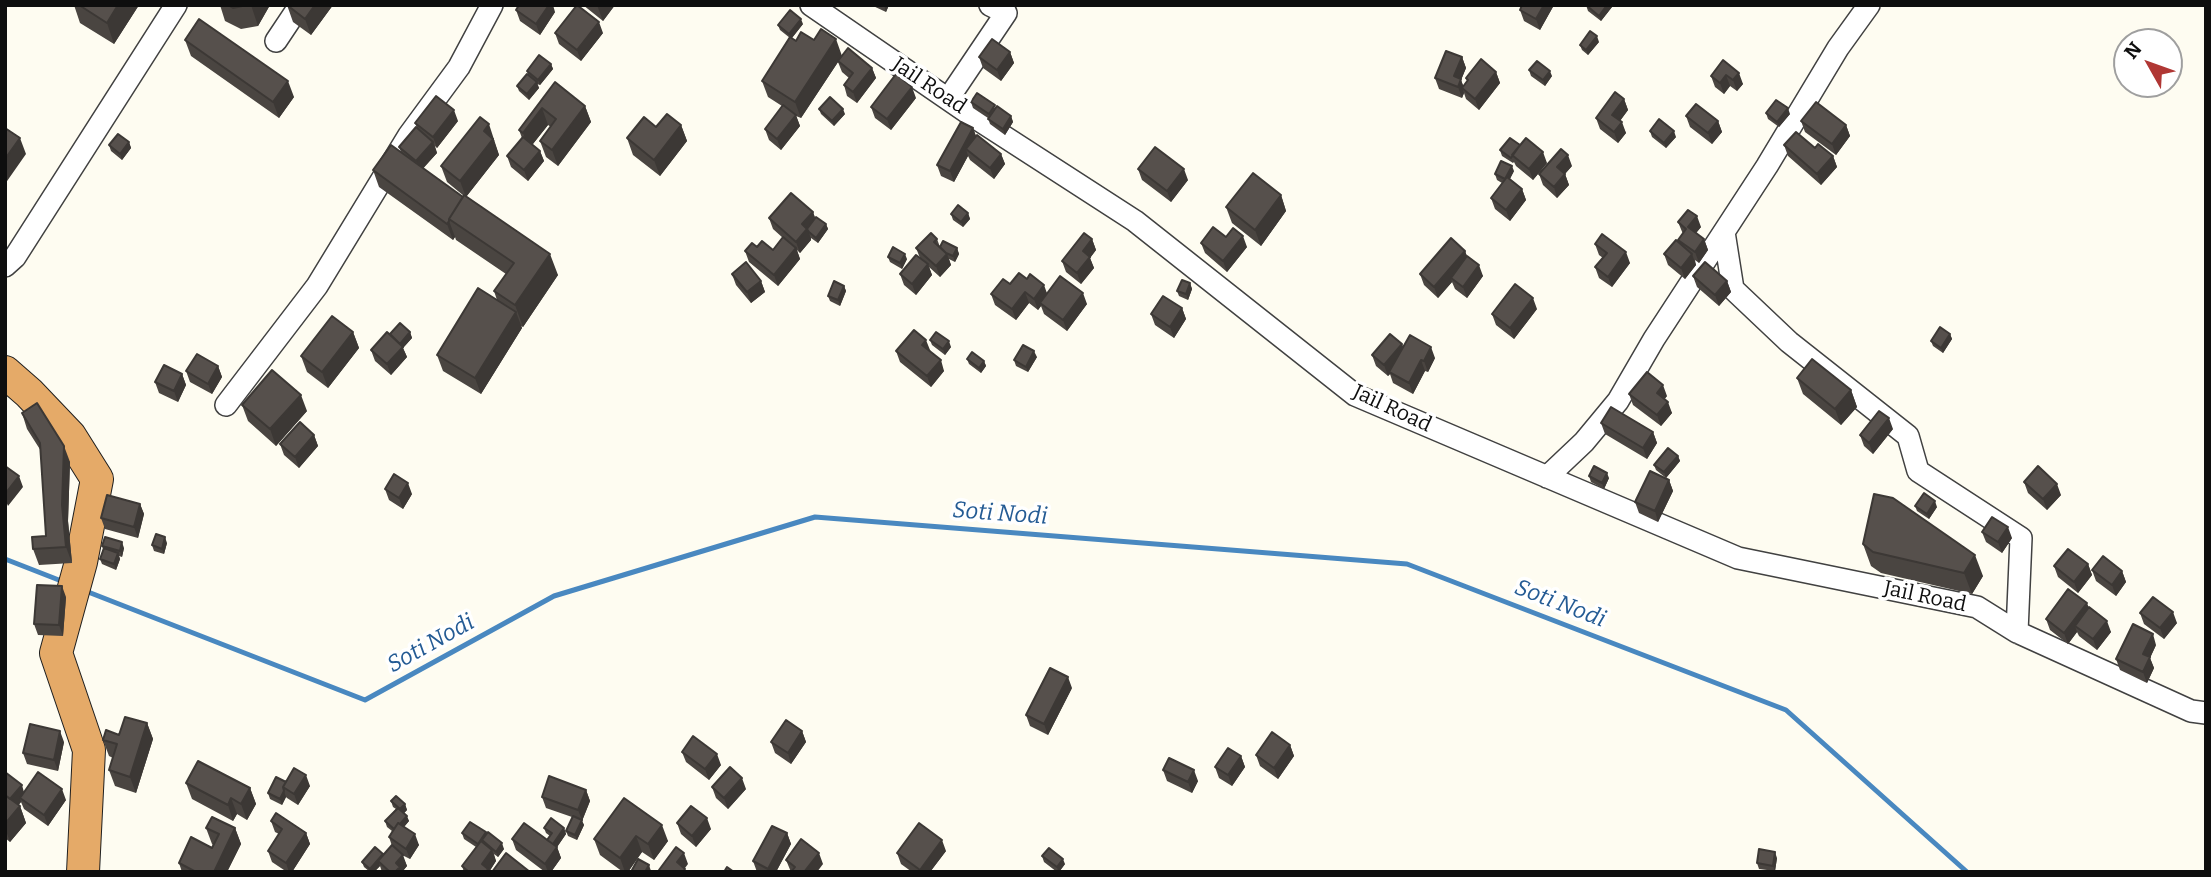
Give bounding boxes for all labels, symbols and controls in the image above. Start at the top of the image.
north arrow [2113,28,2183,98]
text: N [2120,37,2147,63]
street label: Jail Road [887,52,971,120]
street label: Jail Road [1349,380,1435,438]
water label: Soti Nodi [952,497,1048,531]
water label: Soti Nodi [1511,574,1609,634]
street label: Jail Road [1881,576,1969,618]
water label: Soti Nodi [383,609,479,679]

